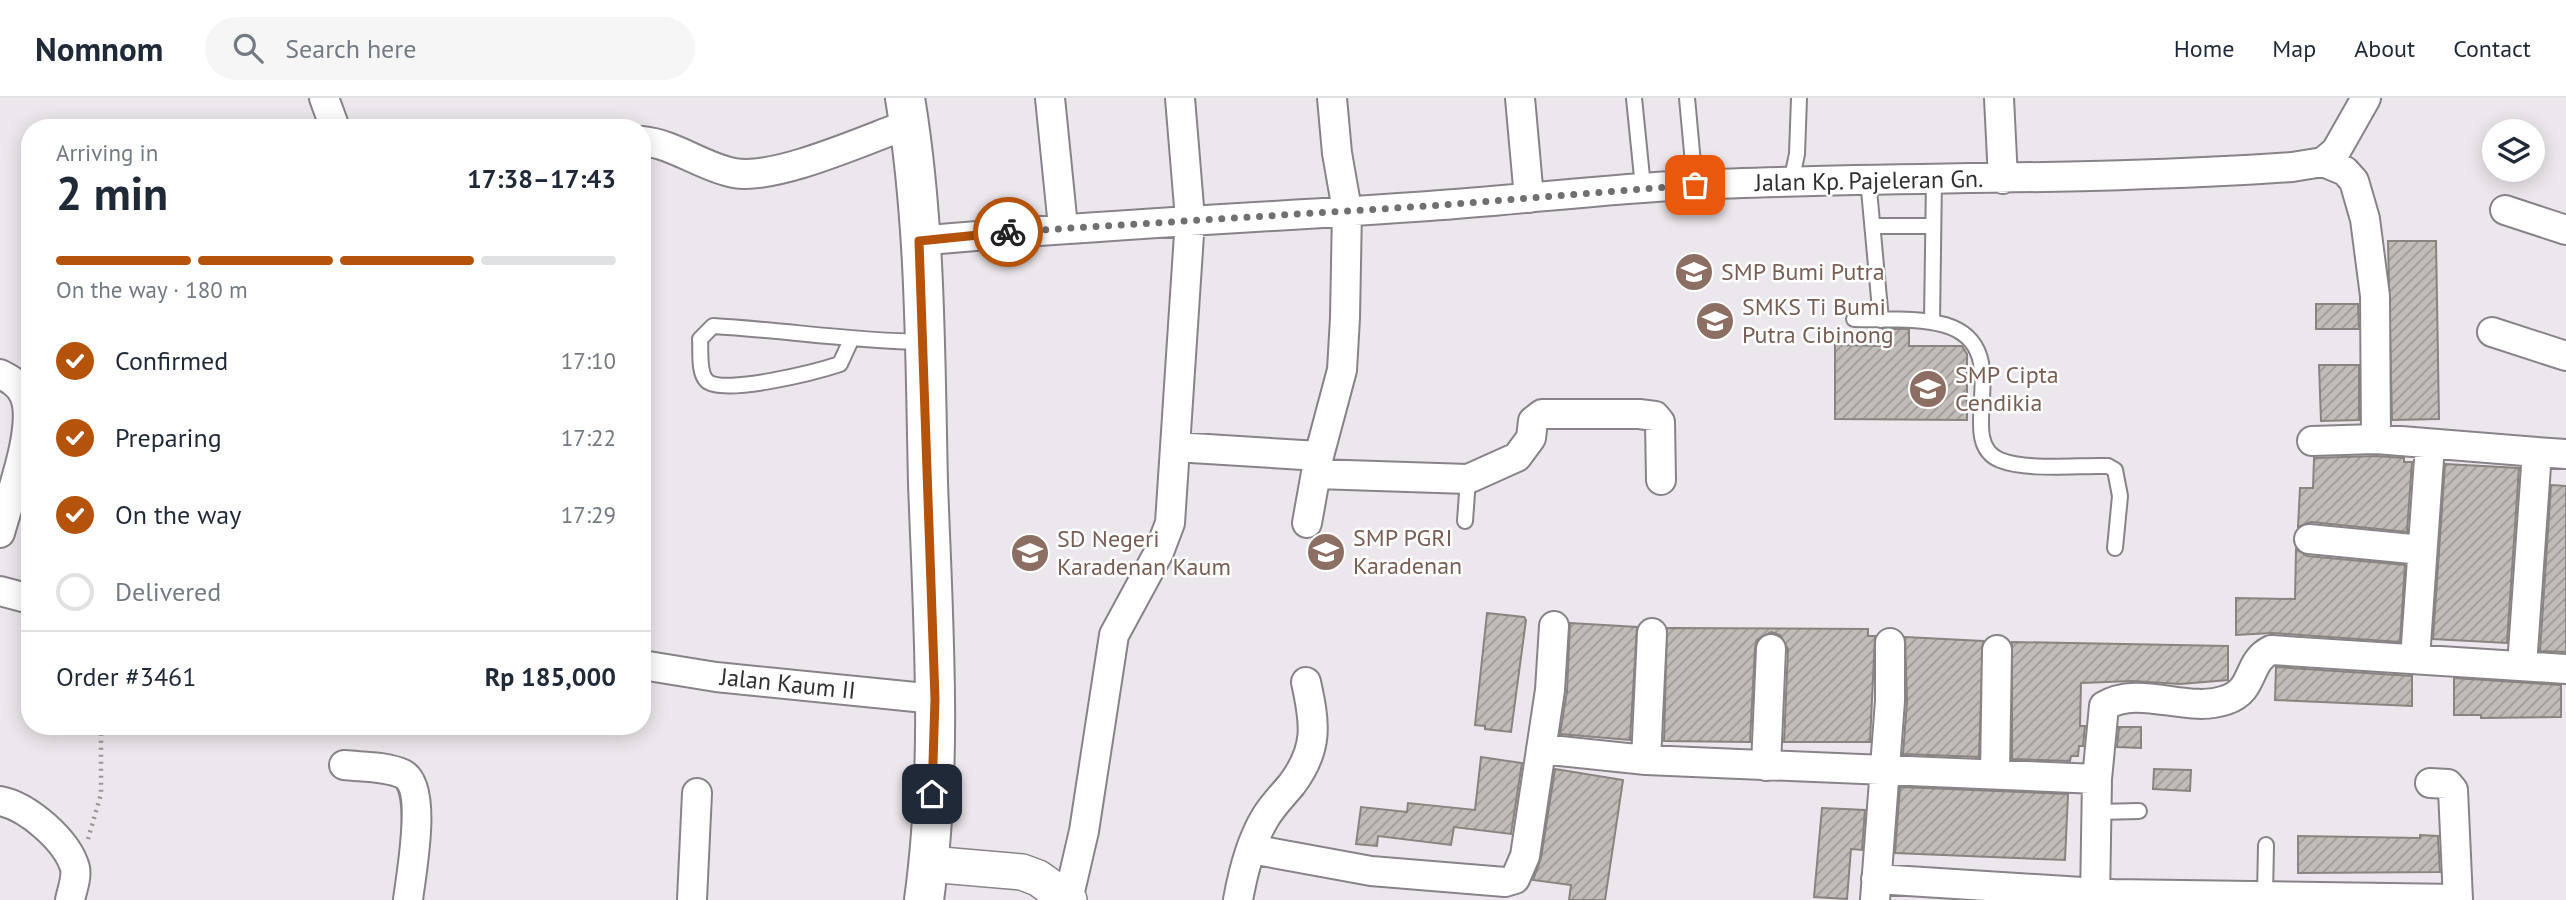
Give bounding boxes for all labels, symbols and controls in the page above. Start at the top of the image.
search box [205,17,695,80]
text: Nomnom [35,27,163,70]
icon: search [229,29,267,67]
text: Search here [285,32,416,65]
text: Home [2174,33,2234,64]
text: Map [2272,33,2316,64]
text: About [2354,33,2415,64]
text: Contact [2453,33,2531,64]
map controls [2482,119,2545,182]
button: layers [2482,119,2545,182]
text: Arriving in [56,138,158,167]
pin [1665,155,1725,215]
text: 17:38–17:43 [467,162,616,195]
text: 2 min [56,163,168,223]
street label: Jalan Kp. Pajeleran Gn. [1753,163,1984,198]
icon: bag [1676,166,1714,204]
courier [973,197,1043,267]
icon: bike [989,213,1027,251]
school or university icon: SMP Bumi Putra [1673,251,1715,293]
place label: SMP Bumi Putra [1721,256,1885,287]
text: On the way · 180 m [56,275,248,304]
place label: SMKS Ti Bumi Putra Cibinong [1742,291,1894,350]
school or university icon: SMKS Ti Bumi Putra Cibinong [1694,300,1736,342]
icon: check [56,342,94,380]
text: Confirmed [115,344,228,377]
text: 17:10 [561,346,616,375]
place label: SMP Cipta Cendikia [1955,359,2059,418]
school or university icon: SMP Cipta Cendikia [1907,368,1949,410]
icon: check [56,419,94,457]
text: Preparing [115,421,222,454]
text: 17:22 [561,423,616,452]
icon: check [56,496,94,534]
text: On the way [115,498,241,531]
text: 17:29 [561,500,616,529]
place label: SMP PGRI Karadenan [1353,522,1462,581]
place label: SD Negeri Karadenan Kaum [1057,523,1231,582]
school or university icon: SMP PGRI Karadenan [1305,531,1347,573]
school or university icon: SD Negeri Karadenan Kaum [1009,532,1051,574]
text: Delivered [115,575,221,608]
text: Order #3461 [56,660,196,693]
text: Rp 185,000 [485,660,616,693]
street label: Jalan Kaum II [718,661,857,706]
pin [902,764,962,824]
icon: home [913,775,951,813]

